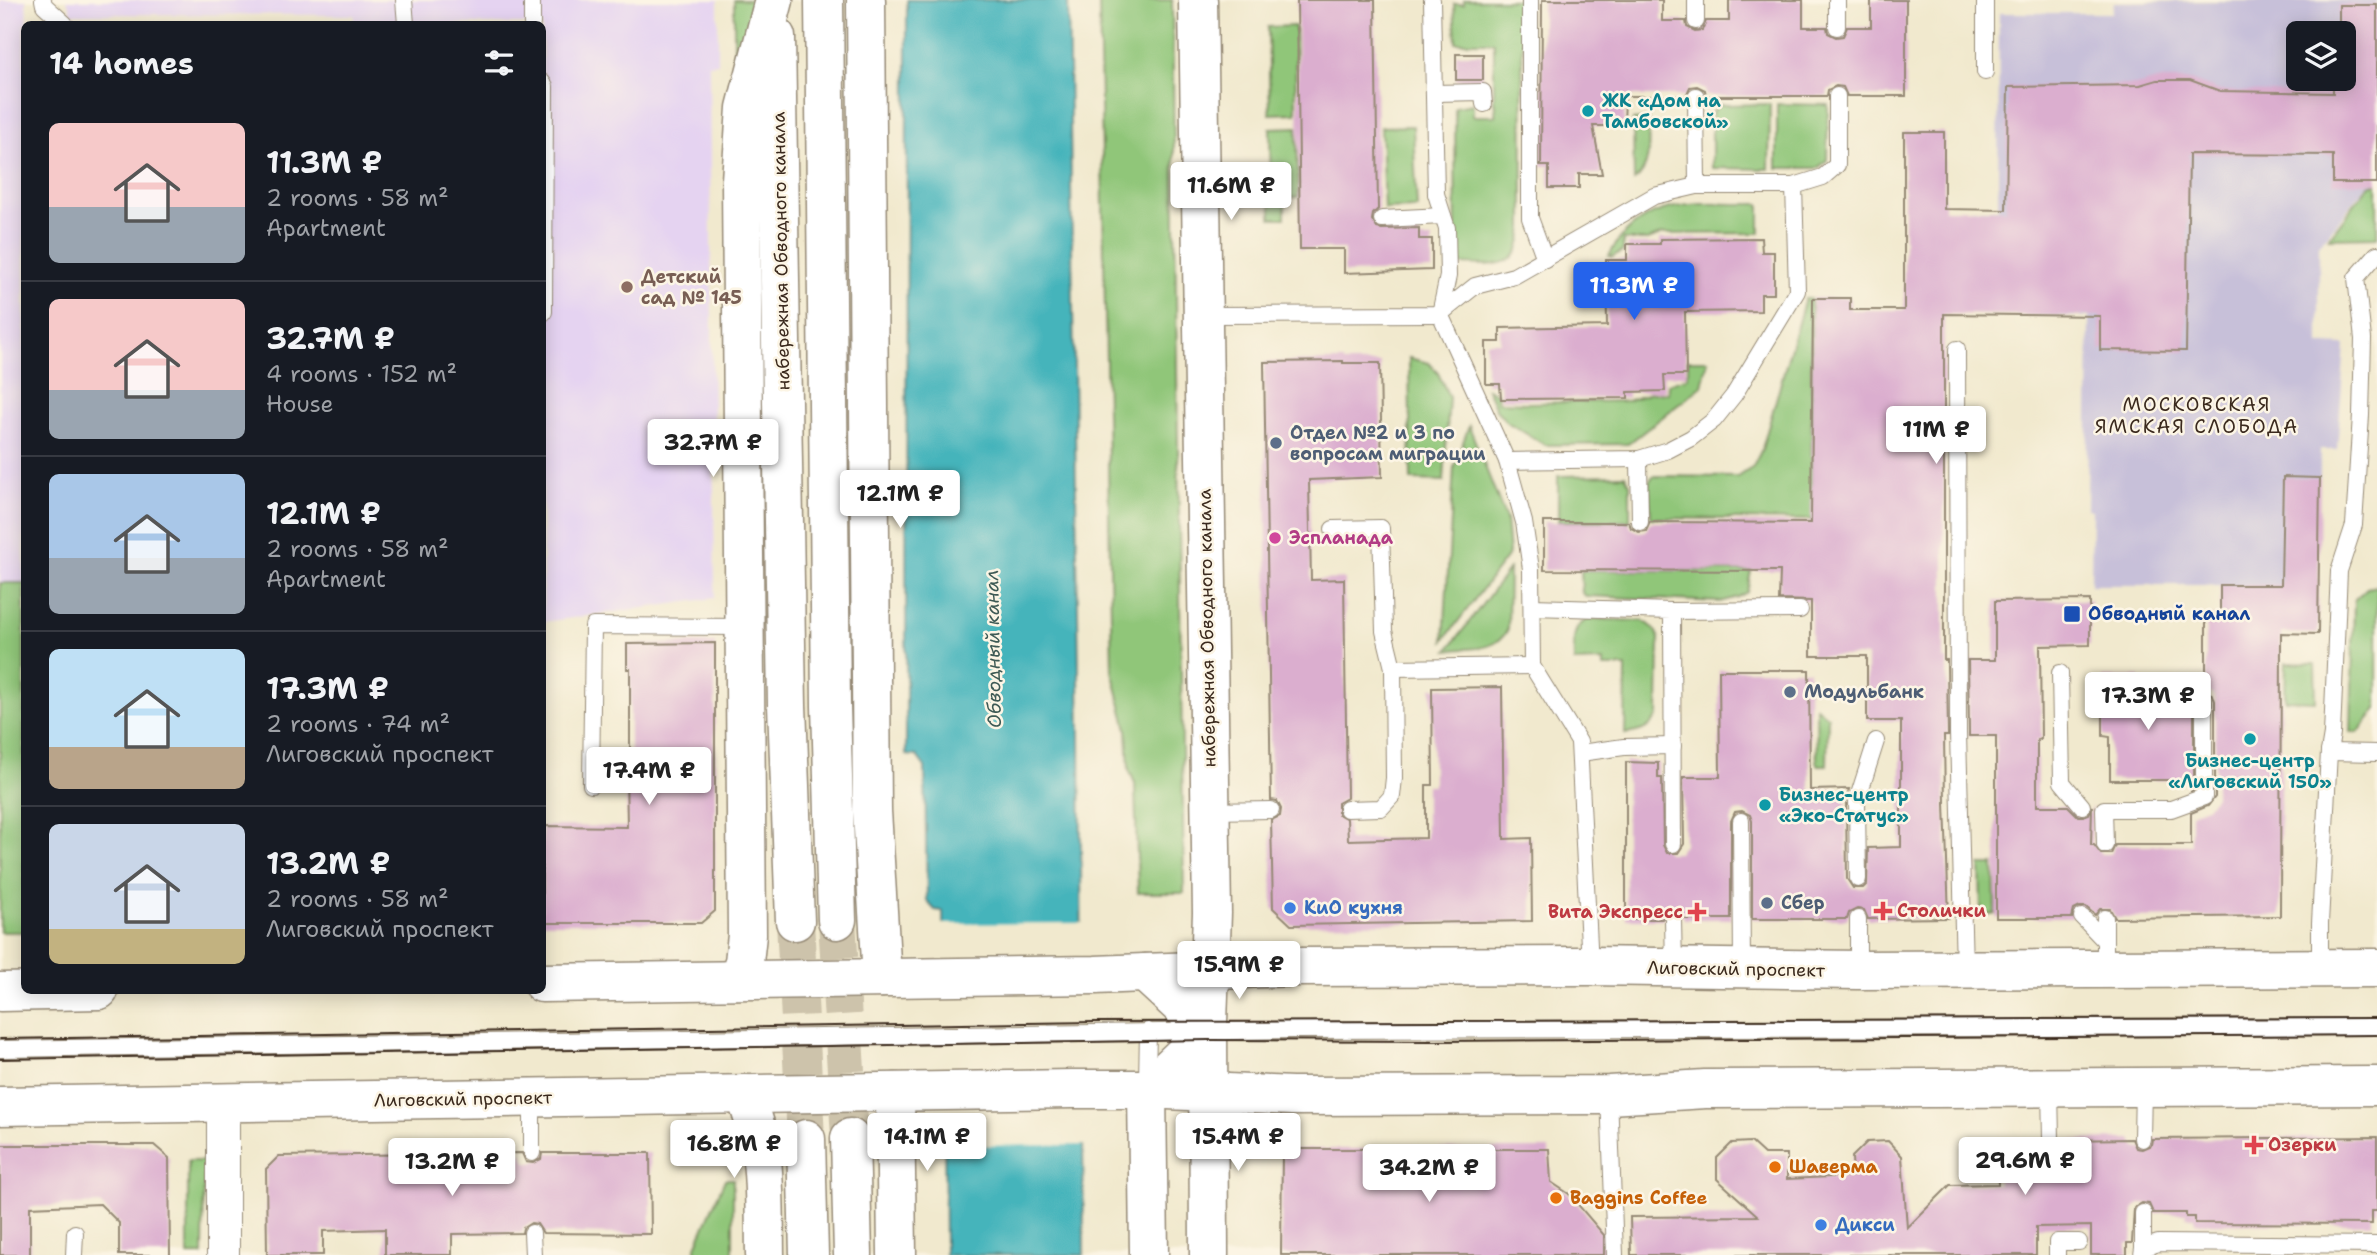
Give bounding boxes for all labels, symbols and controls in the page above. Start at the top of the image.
map controls [2286,21,2356,91]
button: layers [2286,21,2356,91]
text: 14 homes [49,43,194,84]
icon: filters [480,44,518,82]
place label: ЖК «Дом на Тамбовской» [1602,89,1729,134]
marker: ЖК «Дом на Тамбовской» [1580,103,1596,119]
street label: набережная Обводного канала [767,111,795,391]
text: 11.3M ₽ [266,142,383,183]
icon: home [105,151,189,235]
pin: 11.6M ₽ [1166,162,1296,222]
text: 11.6M ₽ [1186,170,1276,200]
text: 2 rooms · 58 m² [266,183,449,213]
text: Apartment [266,213,386,243]
pin: 11.3M ₽ [1569,262,1699,322]
place label: Детский сад № 145 [641,265,742,310]
text: 11.3M ₽ [1589,270,1679,300]
marker: Детский сад № 145 [619,279,635,295]
text: 32.7M ₽ [266,318,395,359]
icon: home [105,327,189,411]
text: 4 rooms · 152 m² [266,359,457,389]
text: House [266,389,334,419]
district label: МОСКОВСКАЯ ЯМСКАЯ СЛОБОДА [2095,392,2299,439]
pin: 11M ₽ [1887,406,1985,466]
text: 11M ₽ [1902,414,1970,444]
pin: 32.7M ₽ [648,420,778,479]
place label: Отдел №2 и 3 по вопросам миграции [1290,421,1486,466]
text: 32.7M ₽ [664,427,762,457]
marker: Отдел №2 и 3 по вопросам миграции [1268,435,1284,451]
pin: 12.1M ₽ [835,470,965,530]
text: 12.1M ₽ [856,478,944,508]
street label: набережная Обводного канала [1193,488,1221,768]
text: 12.1M ₽ [266,493,381,534]
icon: home [105,502,189,586]
place label: Эспланада [1289,526,1394,550]
marker: Эспланада [1267,530,1283,546]
text: 2 rooms · 58 m² [266,534,449,564]
text: Apartment [266,564,386,594]
water label: Обводный канал [979,570,1007,728]
place label: Обводный канал [2088,602,2250,626]
marker: Обводный канал [2062,604,2082,624]
text: 17.3M ₽ [266,668,389,709]
pin: 17.3M ₽ [2083,672,2213,732]
icon: home [105,677,189,761]
place label: Модульбанк [1804,680,1924,704]
text: 17.3M ₽ [2101,680,2195,710]
marker: Модульбанк [1782,684,1798,700]
text: 2 rooms · 74 m² [266,709,450,739]
marker: Бизнес-центр «Лиговский 150» [2242,731,2258,747]
text: Лиговский проспект [266,739,494,769]
pin: 17.4M ₽ [584,748,714,807]
place label: Бизнес-центр «Лиговский 150» [2168,749,2332,794]
text: 17.4M ₽ [602,755,696,785]
place label: Бизнес-центр «Эко-Статус» [1779,783,1909,828]
marker: Бизнес-центр «Эко-Статус» [1757,797,1773,813]
text: 13.2M ₽ [266,843,390,884]
icon: home [105,852,189,936]
text: 2 rooms · 58 m² [266,884,449,914]
place label: Сбер [1781,891,1825,915]
marker: Сбер [1759,895,1775,911]
place label: КиО кухня [1304,896,1403,920]
place label: Столички [1897,899,1986,923]
marker: КиО кухня [1282,900,1298,916]
place label: Вита Экспресс [1548,900,1683,924]
marker: Столички [1875,903,1891,919]
marker: Вита Экспресс [1689,904,1705,920]
text: Лиговский проспект [266,914,494,944]
pin: 15.9M ₽ [1174,942,1304,1001]
text: 15.9M ₽ [1193,949,1285,979]
street label: Лиговский проспект [1647,955,1826,983]
street label: Лиговский проспект [374,1085,553,1113]
pin: 14.1M ₽ [862,1114,992,1173]
pin: 15.4M ₽ [1173,1114,1303,1173]
pin: 16.8M ₽ [669,1120,799,1180]
text: 14.1M ₽ [883,1121,971,1151]
text: 15.4M ₽ [1192,1121,1284,1151]
text: 16.8M ₽ [686,1128,782,1158]
place label: Озерки [2268,1133,2337,1157]
marker: Озерки [2246,1137,2262,1153]
pin: 13.2M ₽ [387,1138,517,1198]
pin: 29.6M ₽ [1960,1138,2090,1197]
pin: 34.2M ₽ [1364,1144,1494,1204]
text: 29.6M ₽ [1975,1145,2075,1175]
text: 13.2M ₽ [404,1146,500,1176]
text: 34.2M ₽ [1379,1152,1479,1182]
place label: Шаверма [1789,1155,1879,1179]
marker: Шаверма [1767,1159,1783,1175]
place label: Baggins Coffee [1570,1186,1708,1210]
marker: Baggins Coffee [1548,1190,1564,1206]
place label: Дикси [1835,1213,1895,1237]
marker: Дикси [1813,1217,1829,1233]

